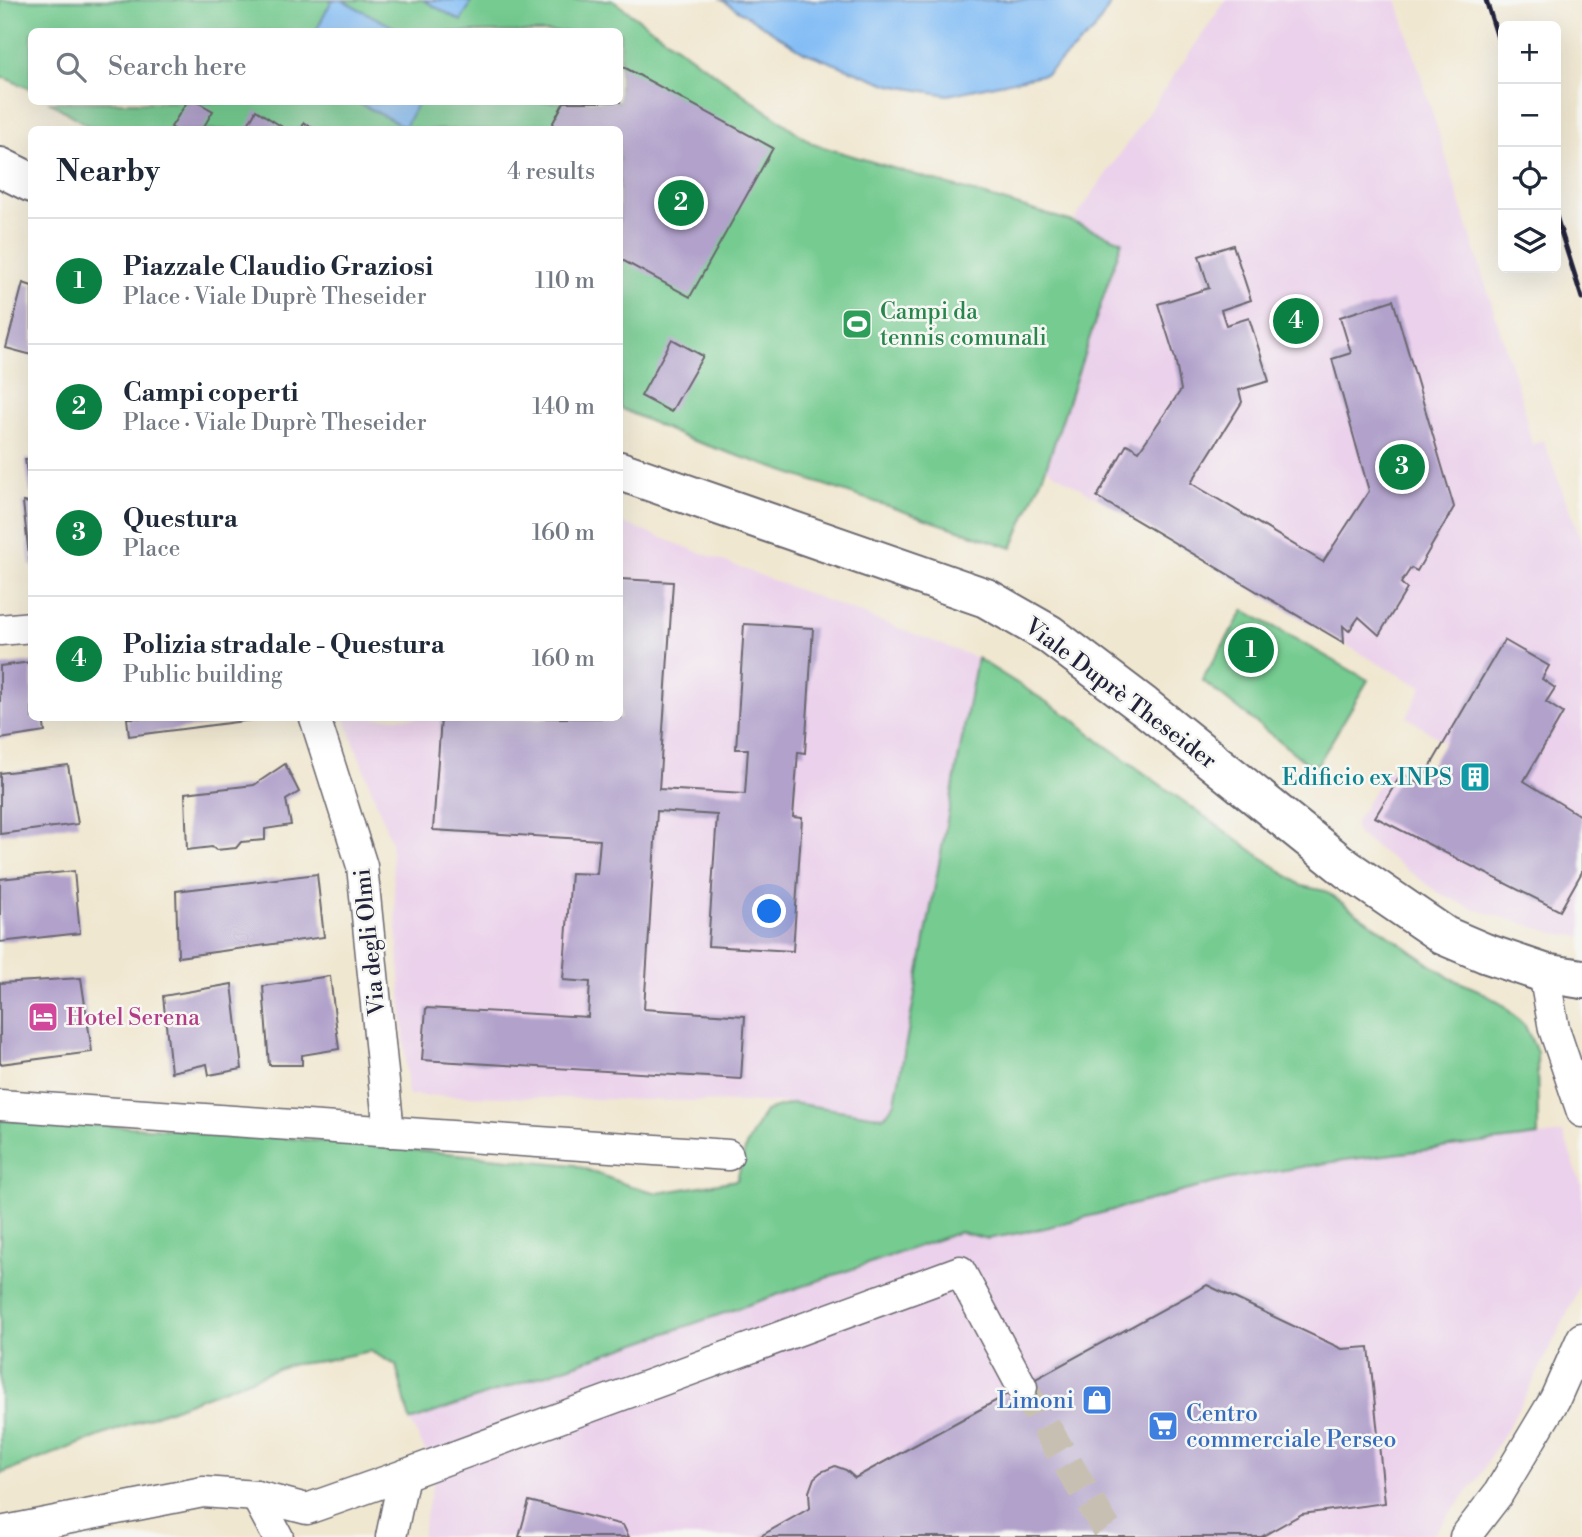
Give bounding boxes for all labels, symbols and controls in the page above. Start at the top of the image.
map controls [1498,21,1561,273]
button: + [1498,21,1561,84]
search box [28,28,623,105]
icon: search [52,48,90,86]
text: Search here [108,51,247,83]
button: − [1498,84,1561,147]
button: locate [1498,147,1561,210]
text: Nearby [56,153,160,191]
text: 4 results [507,158,595,186]
pin: 2 [658,177,704,229]
button: layers [1498,210,1561,273]
text: Piazzale Claudio Graziosi [123,251,433,283]
text: 1 [73,267,85,295]
text: 110 m [535,267,595,295]
text: Place · Viale Duprè Theseider [123,283,427,311]
pin: 4 [1273,295,1319,347]
place label: Campi da tennis comunali [880,298,1047,352]
sports icon: Campi da tennis comunali [840,307,874,341]
text: Campi coperti [123,377,298,409]
text: 2 [72,393,86,421]
text: 140 m [532,393,595,421]
text: Place · Viale Duprè Theseider [123,409,427,437]
pin: 3 [1379,441,1425,493]
text: Questura [123,503,238,535]
text: 3 [72,519,86,547]
text: 160 m [532,519,595,547]
text: Place [123,535,180,563]
street label: Viale Duprè Theseider [1018,612,1222,775]
pin: 1 [1228,624,1274,676]
text: Polizia stradale - Questura [123,629,445,661]
text: 4 [71,645,87,673]
text: 160 m [532,645,595,673]
text: Public building [123,661,283,689]
building icon: Edificio ex INPS [1458,760,1492,794]
place label: Edificio ex INPS [1282,764,1452,792]
street label: Via degli Olmi [348,867,392,1018]
your location [752,894,786,928]
hotel icon: Hotel Serena [26,1000,60,1034]
place label: Hotel Serena [66,1004,200,1032]
shop icon: Limoni [1080,1383,1114,1417]
place label: Limoni [997,1387,1074,1415]
place label: Centro commerciale Perseo [1186,1400,1397,1454]
supermarket icon: Centro commerciale Perseo [1146,1409,1180,1443]

